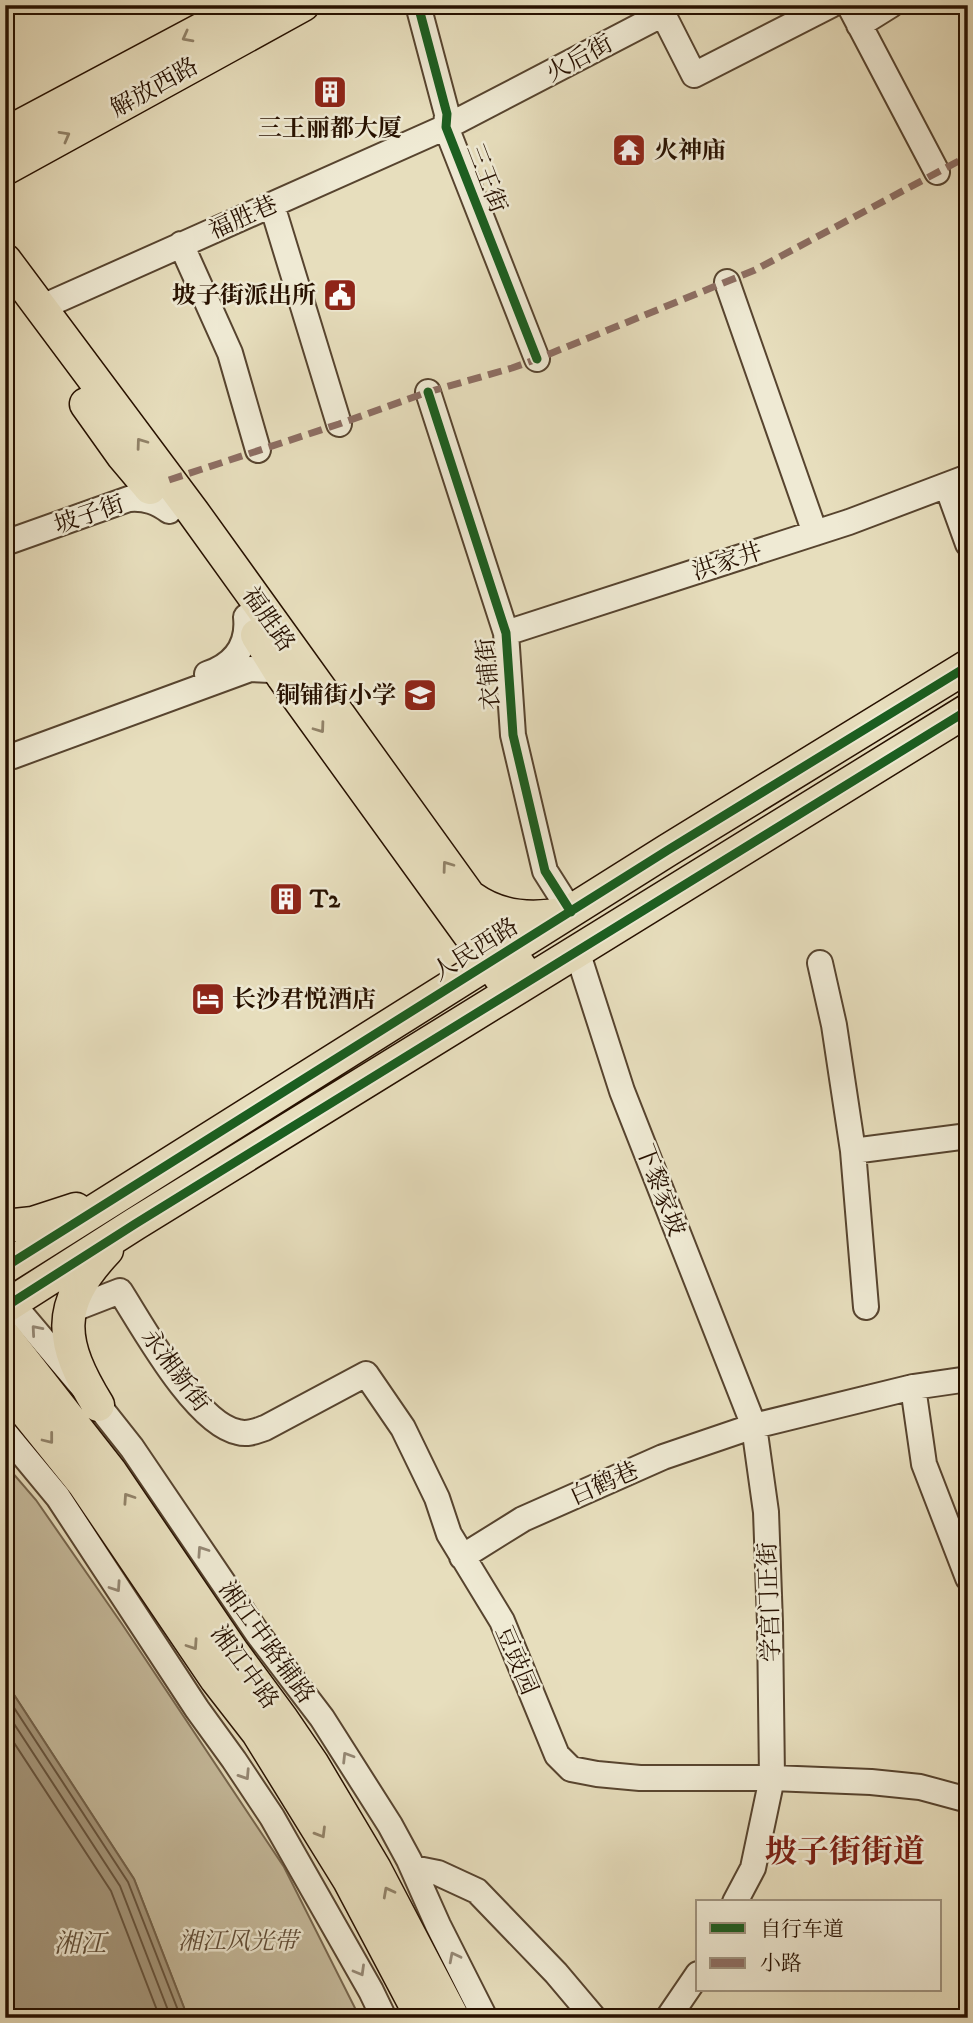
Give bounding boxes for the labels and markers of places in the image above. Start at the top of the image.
building icon: 三王丽都大厦 [311,73,349,111]
place label: 三王丽都大厦 [258,114,402,144]
temple icon: 火神庙 [610,131,648,169]
place label: 火神庙 [654,136,726,166]
public building icon: 坡子街派出所 [321,276,359,314]
place label: 坡子街派出所 [172,281,316,311]
school or university icon: 铜铺街小学 [401,676,439,714]
place label: 铜铺街小学 [276,681,396,711]
building icon: T2 [267,880,305,918]
place label: T2 [309,885,341,915]
hotel icon: 长沙君悦酒店 [189,980,227,1018]
place label: 长沙君悦酒店 [232,985,376,1015]

